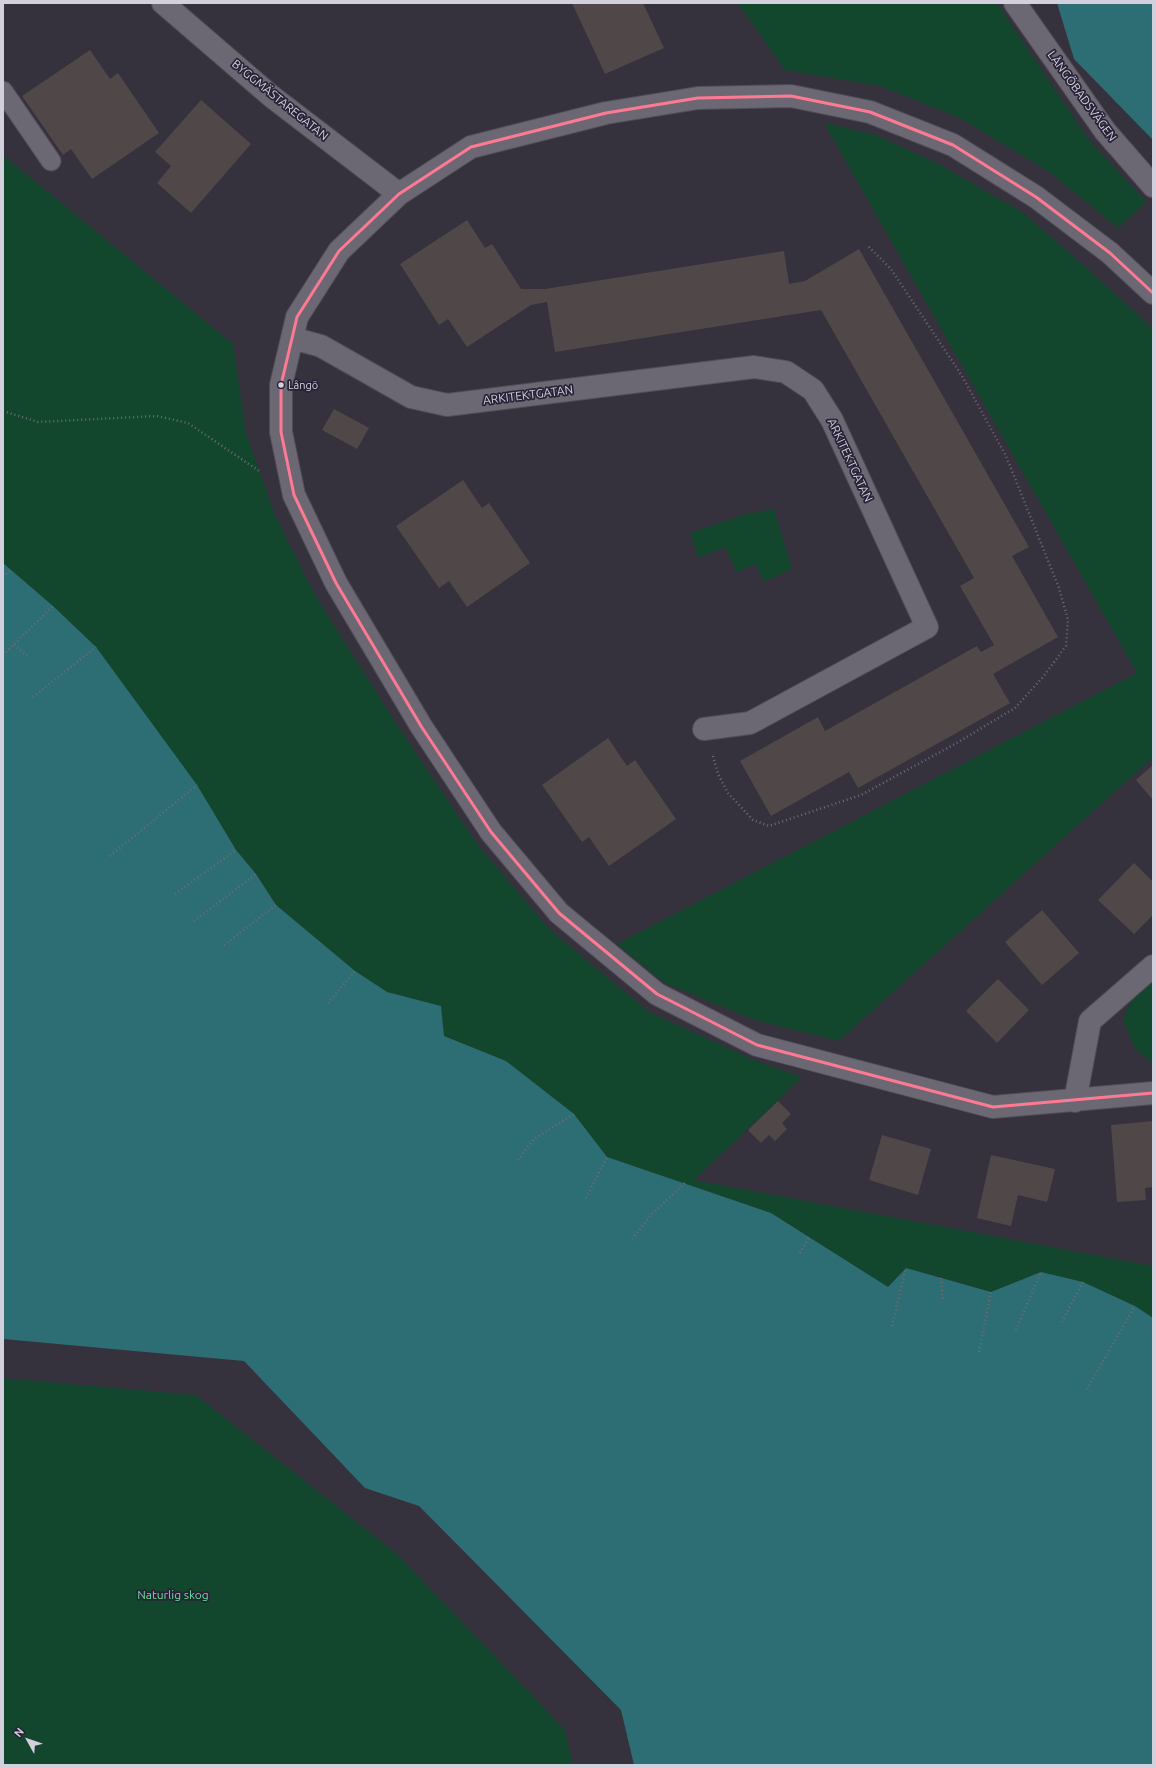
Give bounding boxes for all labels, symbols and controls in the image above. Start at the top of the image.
street label: LÅNGÖBADSVÄGEN [1044,48,1120,144]
street label: BYGGMÄSTAREGATAN [229,57,331,143]
place label: Långö [288,378,318,392]
marker: Långö [276,380,286,390]
street label: ARKITEKTGATAN [482,382,574,408]
street label: ARKITEKTGATAN [824,416,876,504]
park label: Naturlig skog [137,1588,209,1602]
north arrow [8,1720,48,1760]
text: N [12,1725,26,1739]

